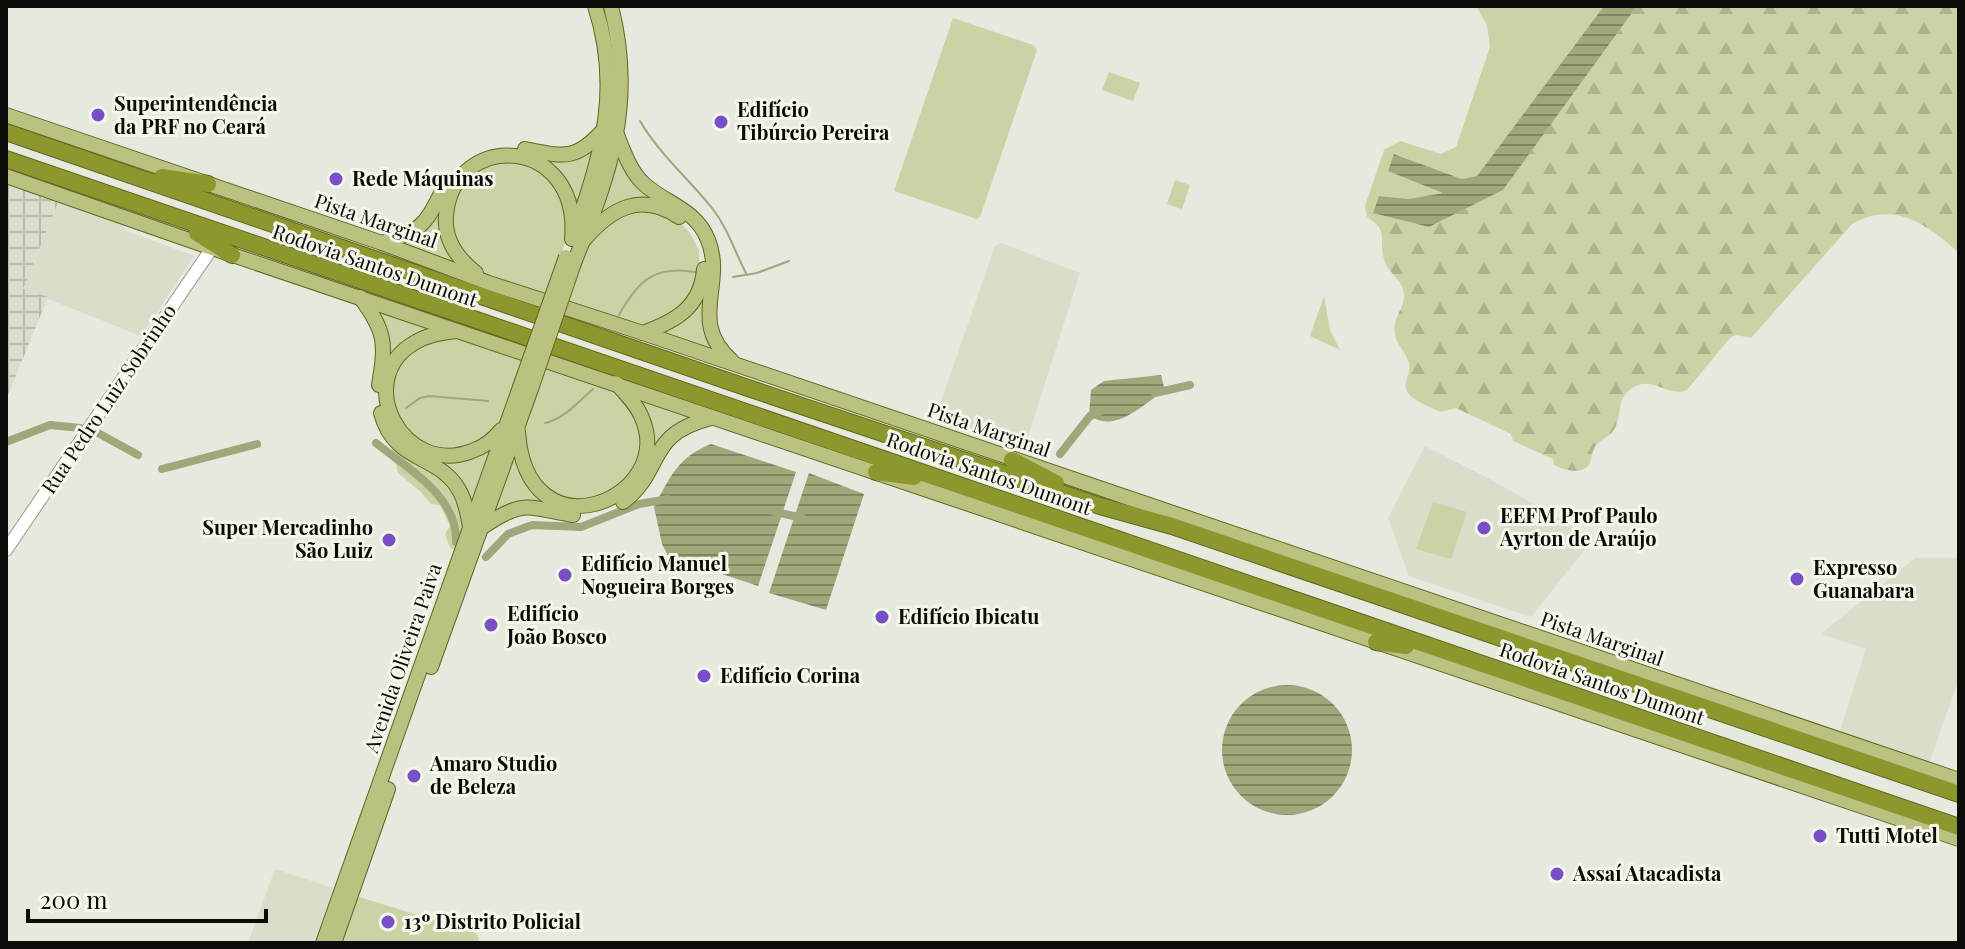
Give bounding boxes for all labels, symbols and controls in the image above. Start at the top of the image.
place label: Superintendência da PRF no Ceará [114,89,278,139]
place label: Edifício Tibúrcio Pereira [737,95,890,145]
marker: Superintendência da PRF no Ceará [89,106,107,124]
marker: Edifício Tibúrcio Pereira [712,113,730,131]
place label: Rede Máquinas [352,164,493,191]
marker: Rede Máquinas [327,170,345,188]
street label: Pista Marginal [311,186,442,253]
street label: Rodovia Santos Dumont [269,217,482,313]
street label: Rua Pedro Luiz Sobrinho [34,298,181,498]
street label: Pista Marginal [924,395,1055,462]
street label: Rodovia Santos Dumont [883,425,1096,521]
place label: EEFM Prof Paulo Ayrton de Araújo [1499,501,1658,551]
place label: Super Mercadinho São Luiz [202,513,373,563]
marker: EEFM Prof Paulo Ayrton de Araújo [1475,519,1493,537]
marker: Super Mercadinho São Luiz [380,531,398,549]
place label: Edifício Manuel Nogueira Borges [581,549,734,599]
place label: Expresso Guanabara [1813,553,1915,603]
street label: Avenida Oliveira Paiva [356,559,447,757]
marker: Edifício Manuel Nogueira Borges [556,566,574,584]
marker: Expresso Guanabara [1788,570,1806,588]
place label: Edifício João Bosco [506,599,607,649]
place label: Edifício Ibicatu [898,602,1039,629]
street label: Pista Marginal [1537,604,1668,671]
marker: Edifício Ibicatu [873,608,891,626]
marker: Edifício João Bosco [482,616,500,634]
street label: Rodovia Santos Dumont [1496,635,1709,731]
place label: Edifício Corina [720,661,861,688]
marker: Edifício Corina [695,667,713,685]
place label: Amaro Studio de Beleza [429,749,557,799]
marker: Amaro Studio de Beleza [405,767,423,785]
place label: Tutti Motel [1836,821,1938,848]
marker: Tutti Motel [1811,827,1829,845]
place label: Assaí Atacadista [1572,859,1722,886]
marker: Assaí Atacadista [1548,865,1566,883]
scale bar [28,873,266,923]
text: 200 m [40,883,108,915]
place label: 13º Distrito Policial [404,907,581,934]
marker: 13º Distrito Policial [379,913,397,931]

